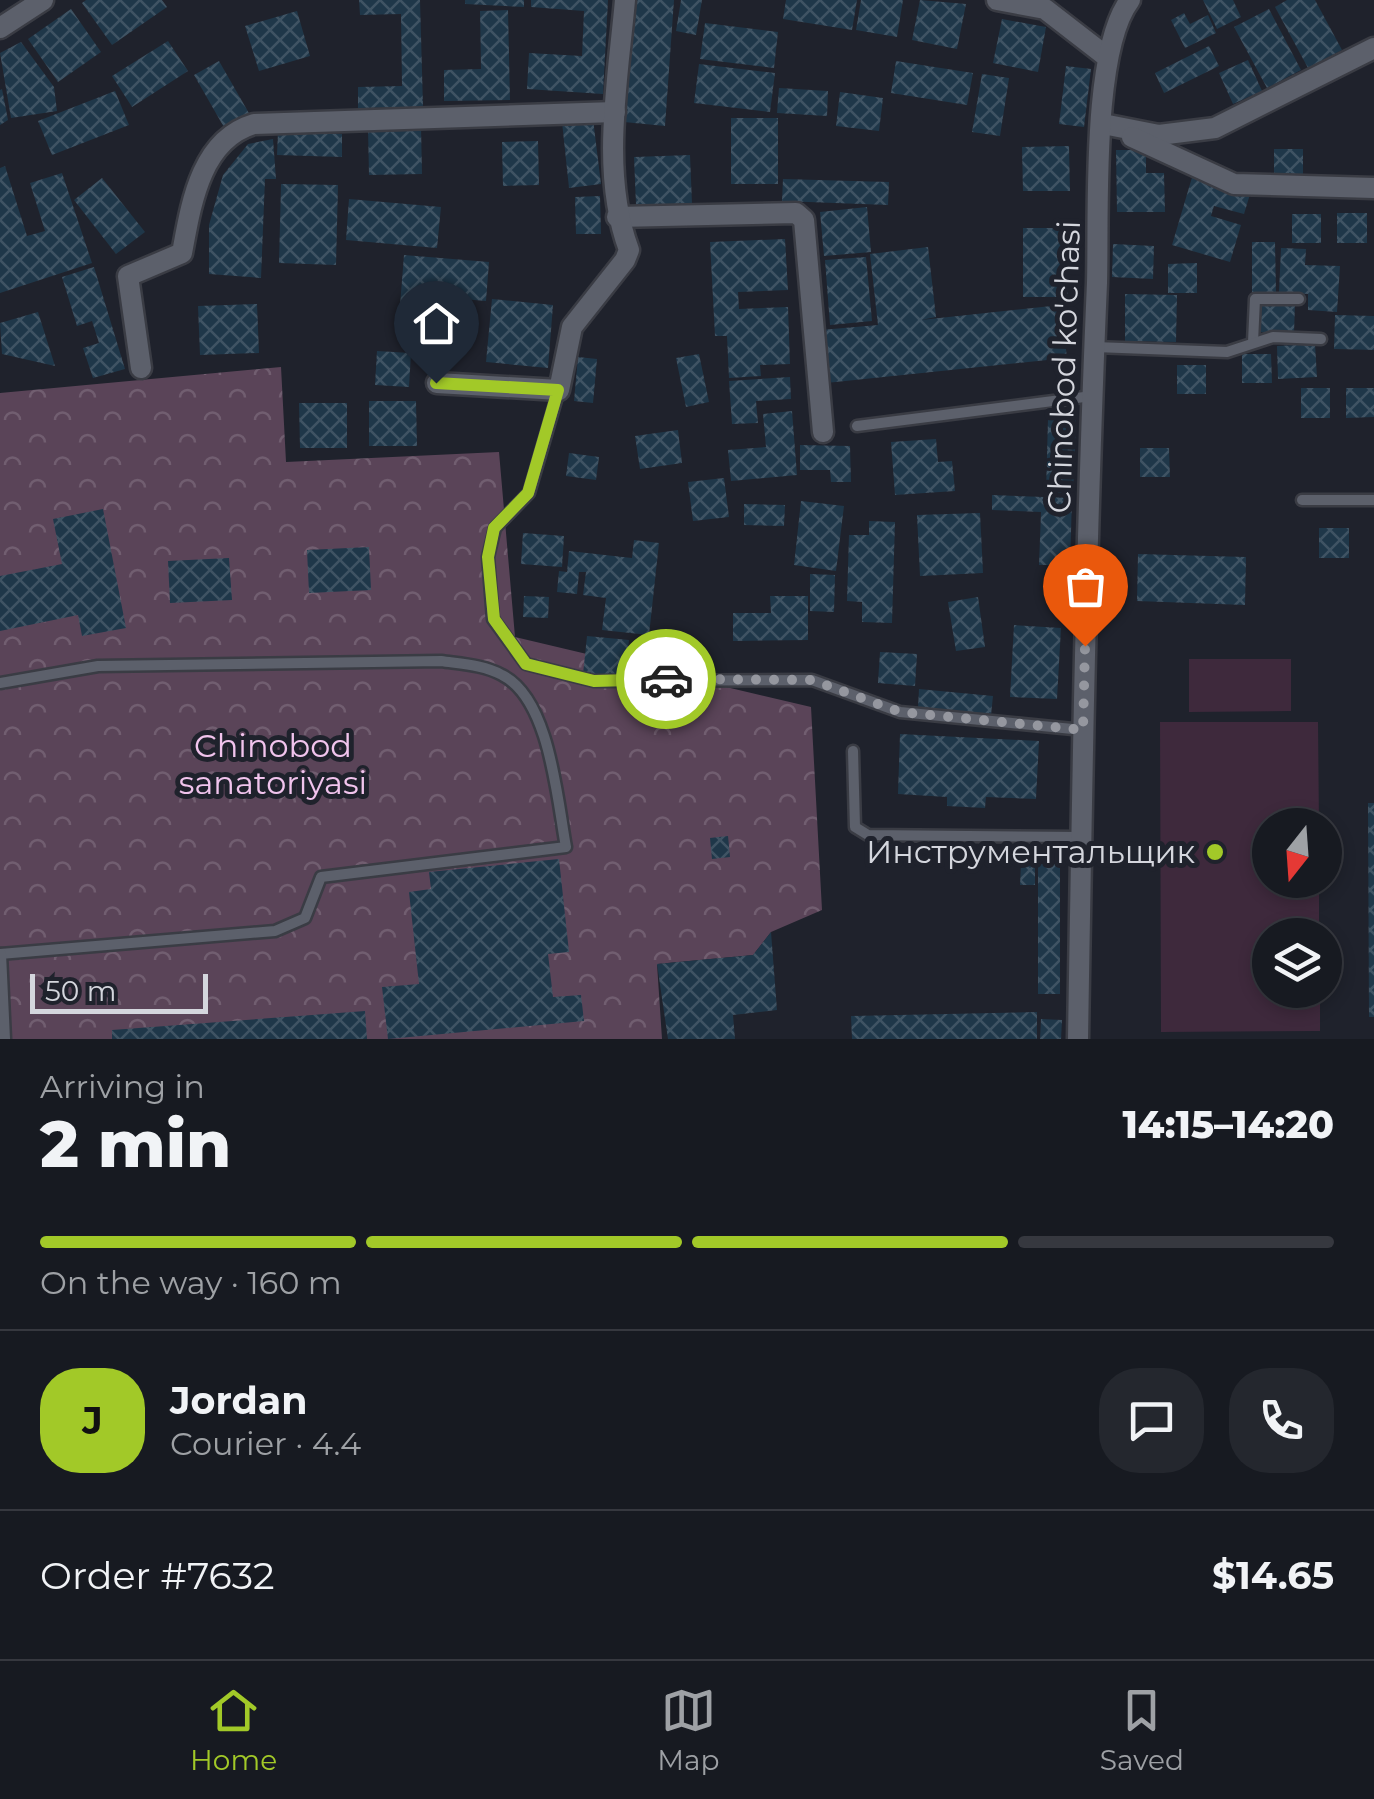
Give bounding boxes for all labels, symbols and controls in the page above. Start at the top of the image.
street label: Chinobod ko'chasi [1039,220,1088,514]
pin [394,281,479,384]
icon: home [409,296,464,351]
pin [1043,544,1128,647]
icon: bag [1058,559,1113,614]
courier [616,629,716,729]
icon: car [639,652,694,707]
park label: Chinobod sanatoriyasi [179,726,367,802]
north arrow [1252,808,1342,898]
map controls [1252,808,1342,1008]
place label: Инструментальщик [866,832,1195,871]
marker: Инструментальщик [1204,841,1226,863]
button: layers [1252,918,1342,1008]
scale bar [30,969,208,1014]
text: 50 m [45,974,116,1008]
text: Arriving in [40,1067,205,1106]
text: 14:15–14:20 [1122,1101,1334,1148]
text: 2 min [40,1104,231,1183]
text: On the way · 160 m [40,1263,342,1302]
button: chat [1099,1368,1204,1473]
button: phone [1229,1368,1334,1473]
text: Jordan [170,1377,308,1424]
text: J [82,1397,103,1444]
text: Courier · 4.4 [170,1424,361,1463]
text: Order #7632 [40,1552,275,1599]
text: $14.65 [1212,1552,1334,1599]
tab: Home [190,1683,277,1777]
tab: Map [657,1683,720,1777]
tab: Saved [1100,1683,1184,1777]

